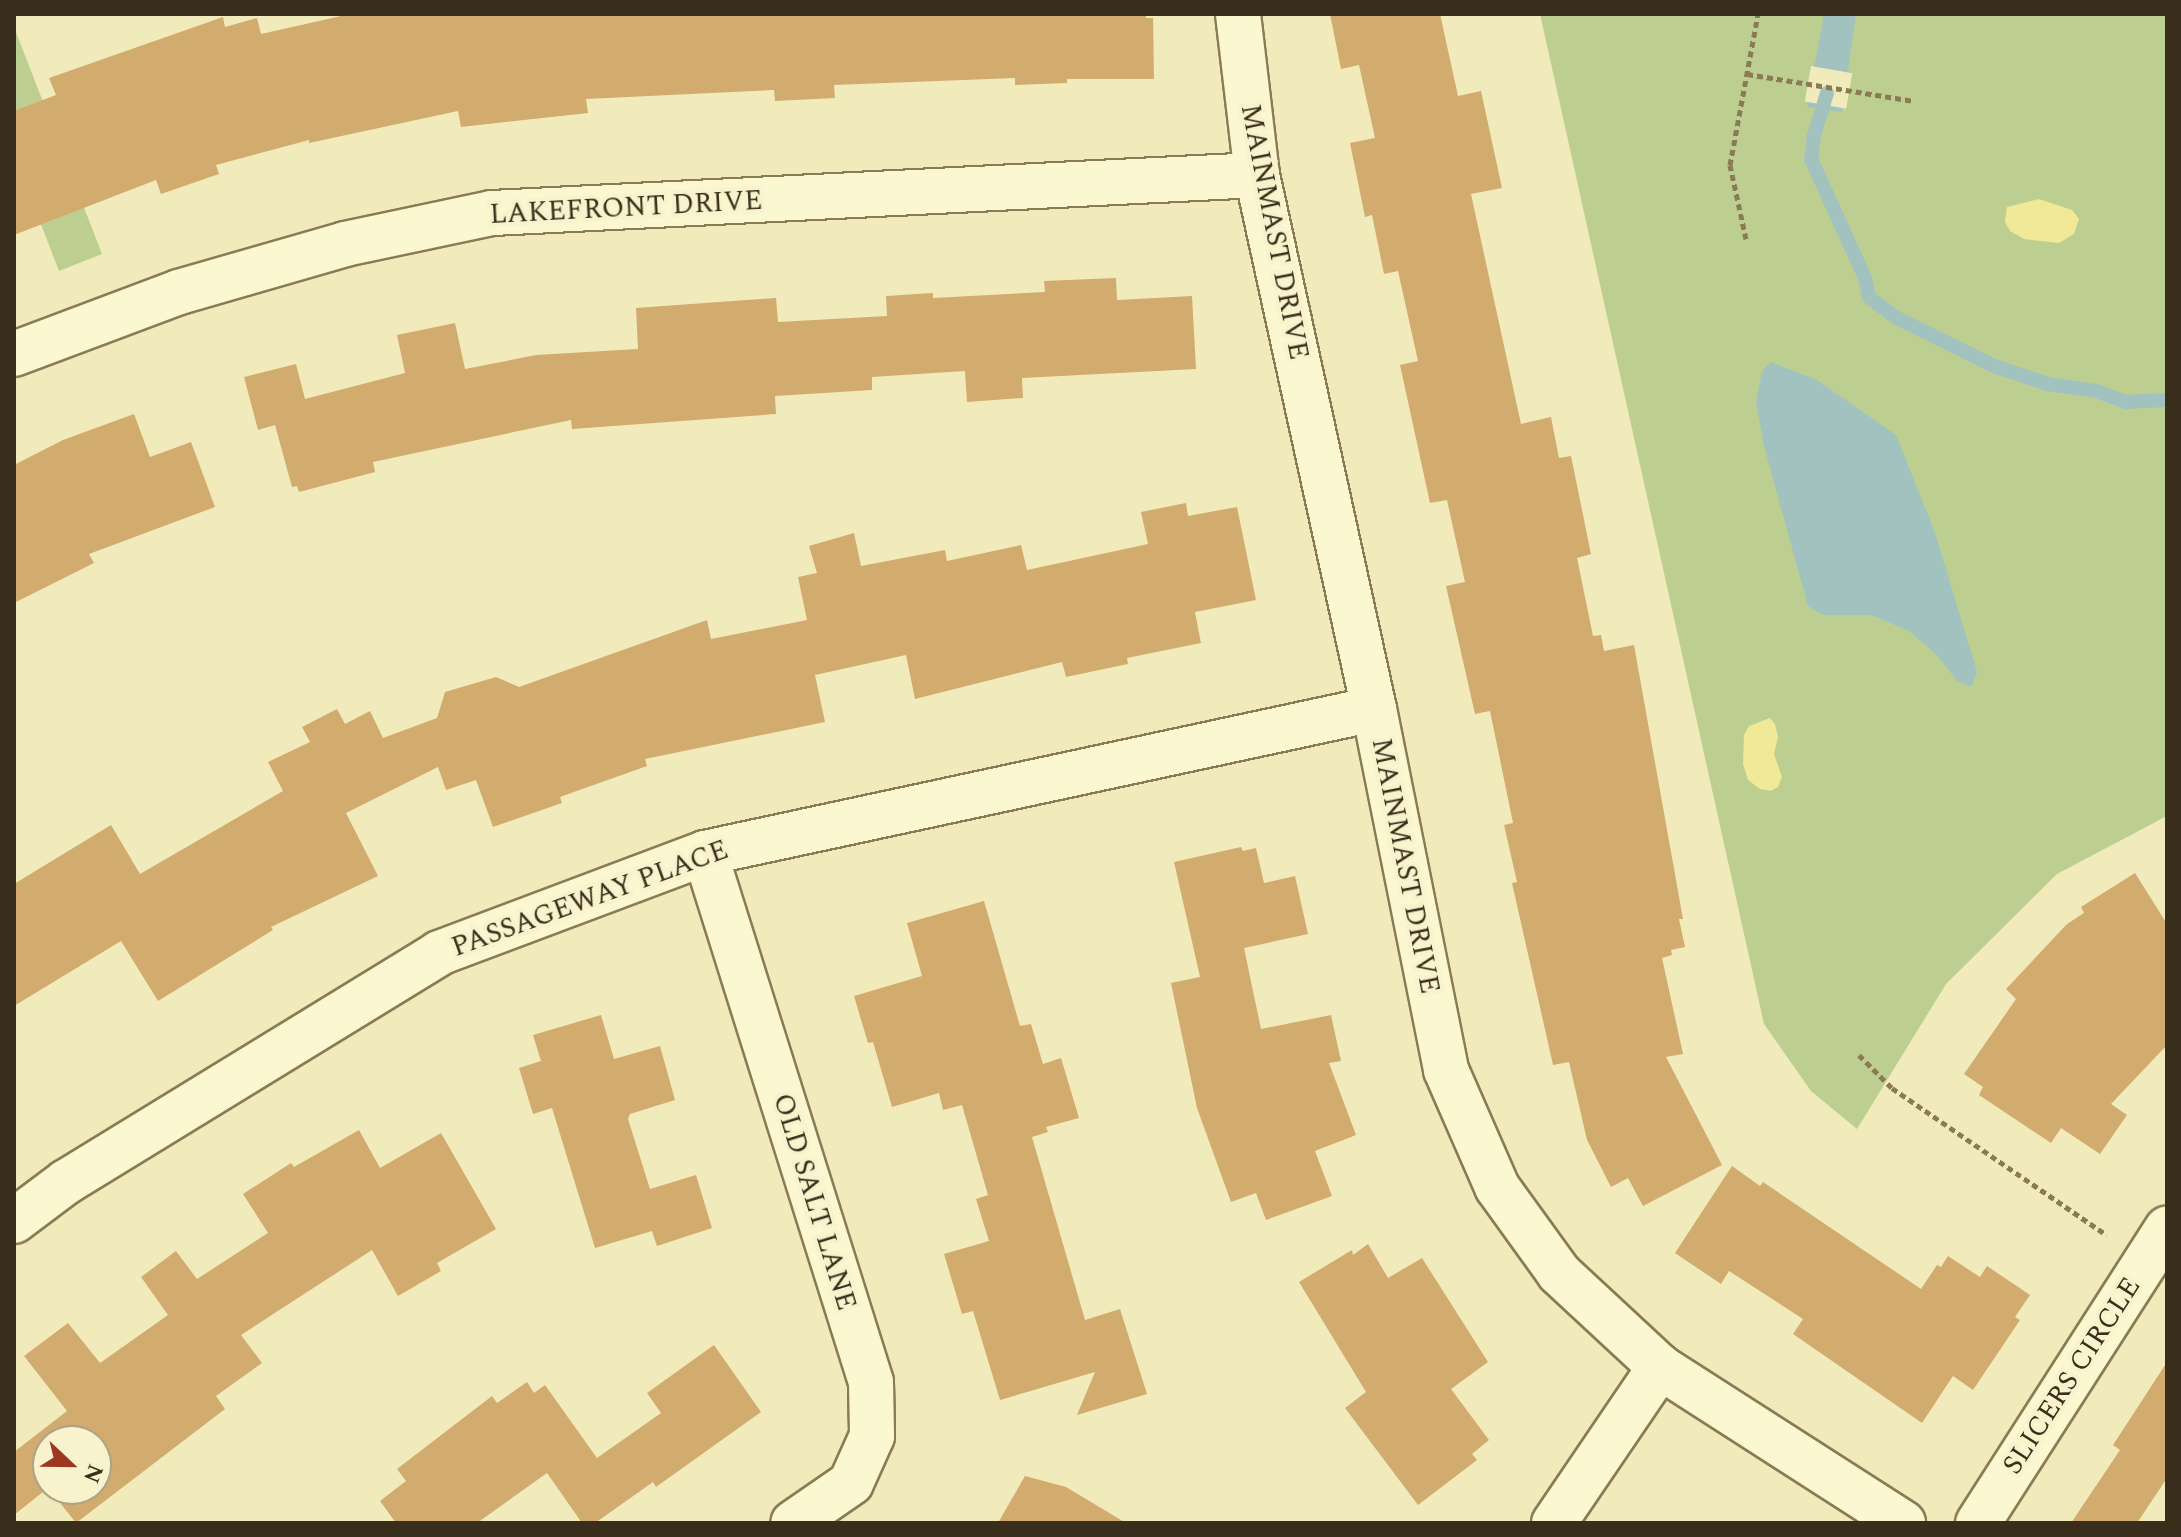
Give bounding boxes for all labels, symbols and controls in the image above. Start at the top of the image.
street label: MAINMAST DRIVE [1233,101,1315,363]
street label: LAKEFRONT DRIVE [489,184,763,232]
street label: MAINMAST DRIVE [1364,735,1446,997]
street label: PASSAGEWAY PLACE [447,833,733,965]
street label: OLD SALT LANE [765,1090,863,1314]
street label: SLICERS CIRCLE [1996,1271,2148,1481]
north arrow [32,1425,112,1505]
text: N [74,1459,112,1488]

